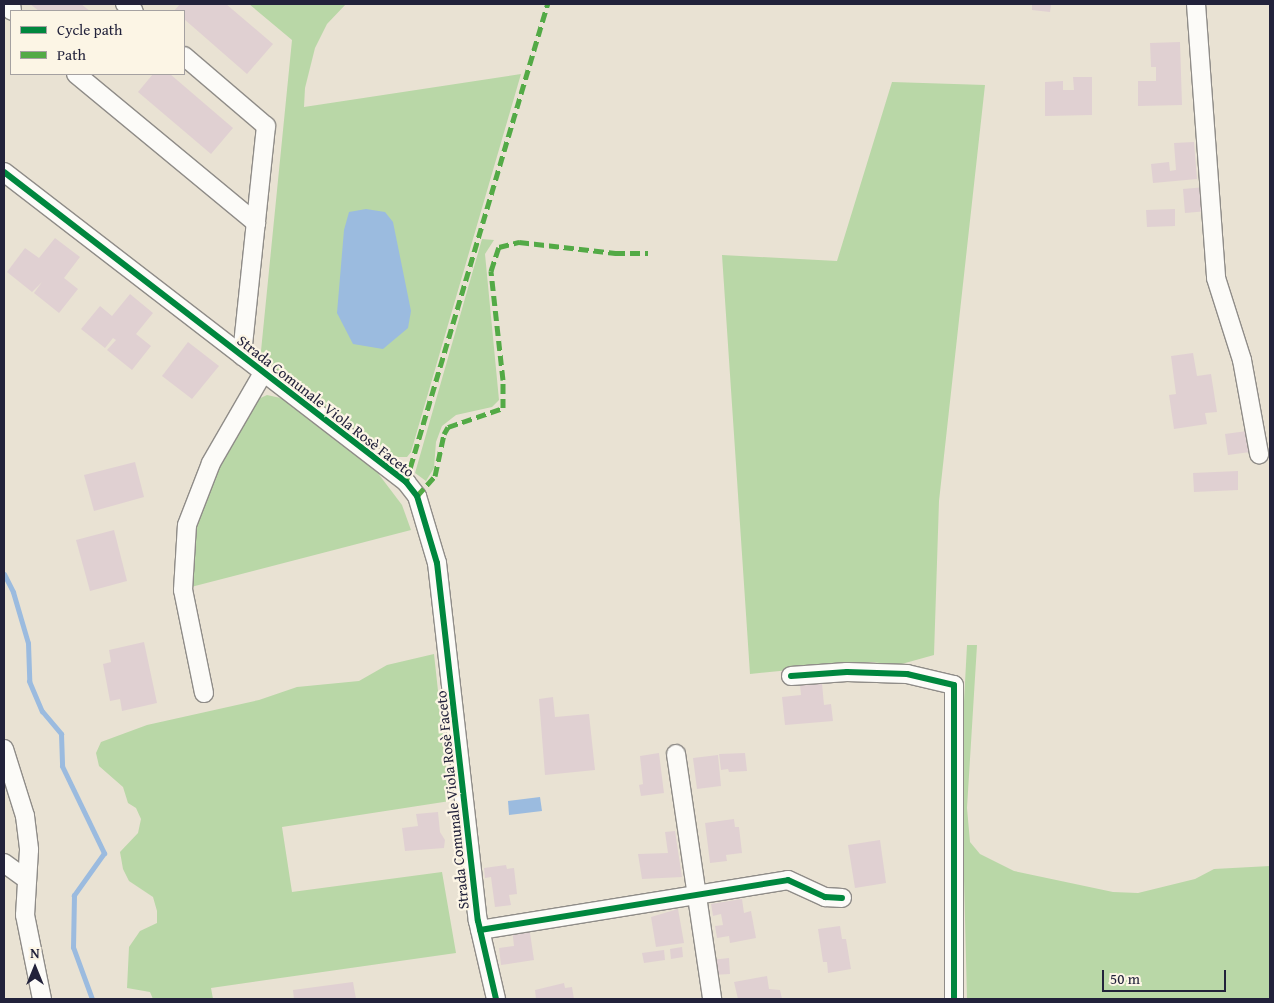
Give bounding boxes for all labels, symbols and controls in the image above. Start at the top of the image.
legend [10,10,185,75]
text: Cycle path [57,19,123,40]
text: Path [57,44,86,65]
street label: Strada Comunale Viola Rosè Faceto [234,331,418,481]
street label: Strada Comunale Viola Rosè Faceto [432,690,472,910]
north arrow [10,943,60,993]
text: N [30,943,40,963]
scale bar [1104,960,1228,992]
text: 50 m [1110,968,1140,989]

